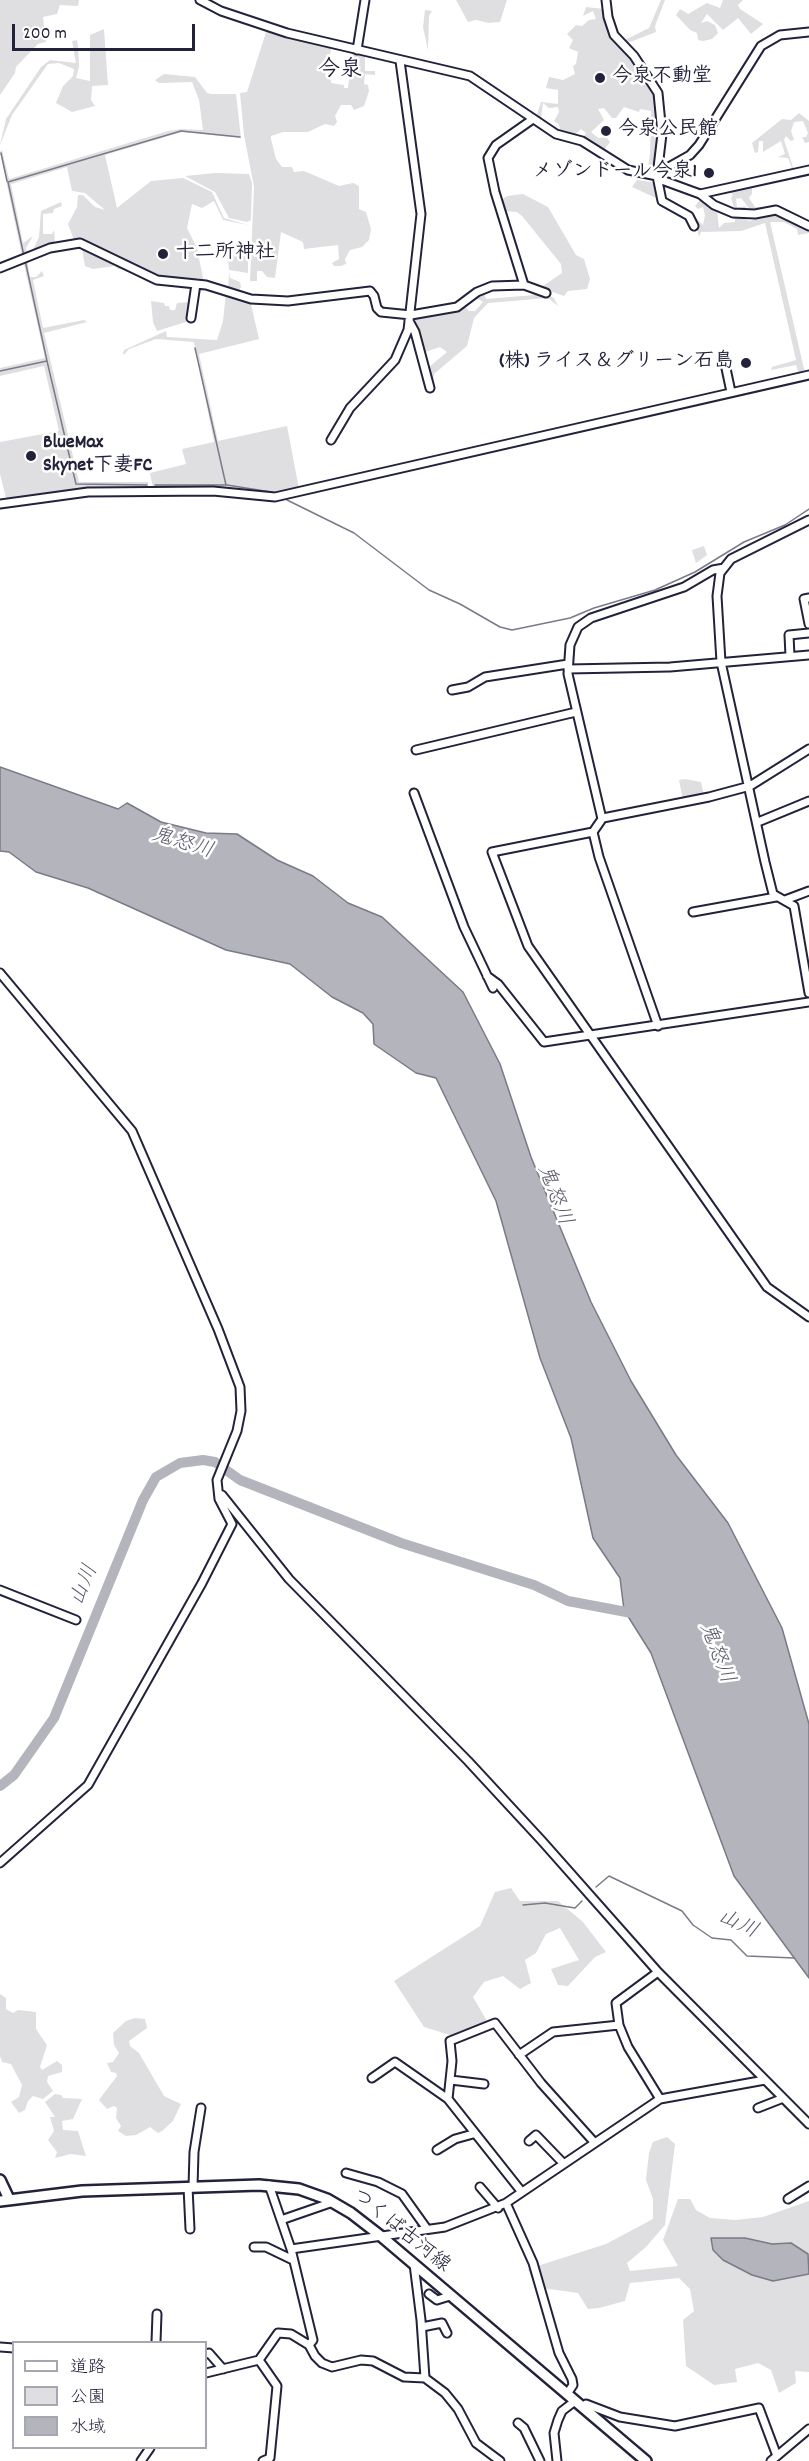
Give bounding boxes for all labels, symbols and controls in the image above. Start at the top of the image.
scale bar [15,12,198,50]
text: 200 m [23,22,67,47]
district label: 今泉 [318,59,362,85]
place label: 今泉不動堂 [612,66,712,90]
marker: 今泉不動堂 [593,71,607,85]
place label: 今泉公民館 [618,119,718,143]
marker: 今泉公民館 [599,124,613,138]
place label: メゾンドール今泉1 [533,161,697,185]
marker: メゾンドール今泉1 [702,166,716,180]
place label: 十二所神社 [175,242,275,266]
marker: 十二所神社 [156,247,170,261]
place label: (株) ライス＆グリーン石島 [499,351,734,375]
marker: (株) ライス＆グリーン石島 [739,356,753,370]
place label: BlueMax Skynet下妻FC [43,432,152,479]
marker: BlueMax Skynet下妻FC [24,449,38,463]
water label: 鬼怒川 [148,824,216,866]
water label: 鬼怒川 [530,1162,576,1230]
water label: 山川 [66,1562,106,1610]
water label: 鬼怒川 [692,1620,738,1688]
water label: 山川 [713,1906,761,1946]
street label: つくば古河線 [346,2185,454,2279]
legend [12,2341,207,2449]
text: 道路 [70,2356,106,2381]
text: 公園 [70,2386,106,2411]
text: 水域 [70,2416,106,2441]

